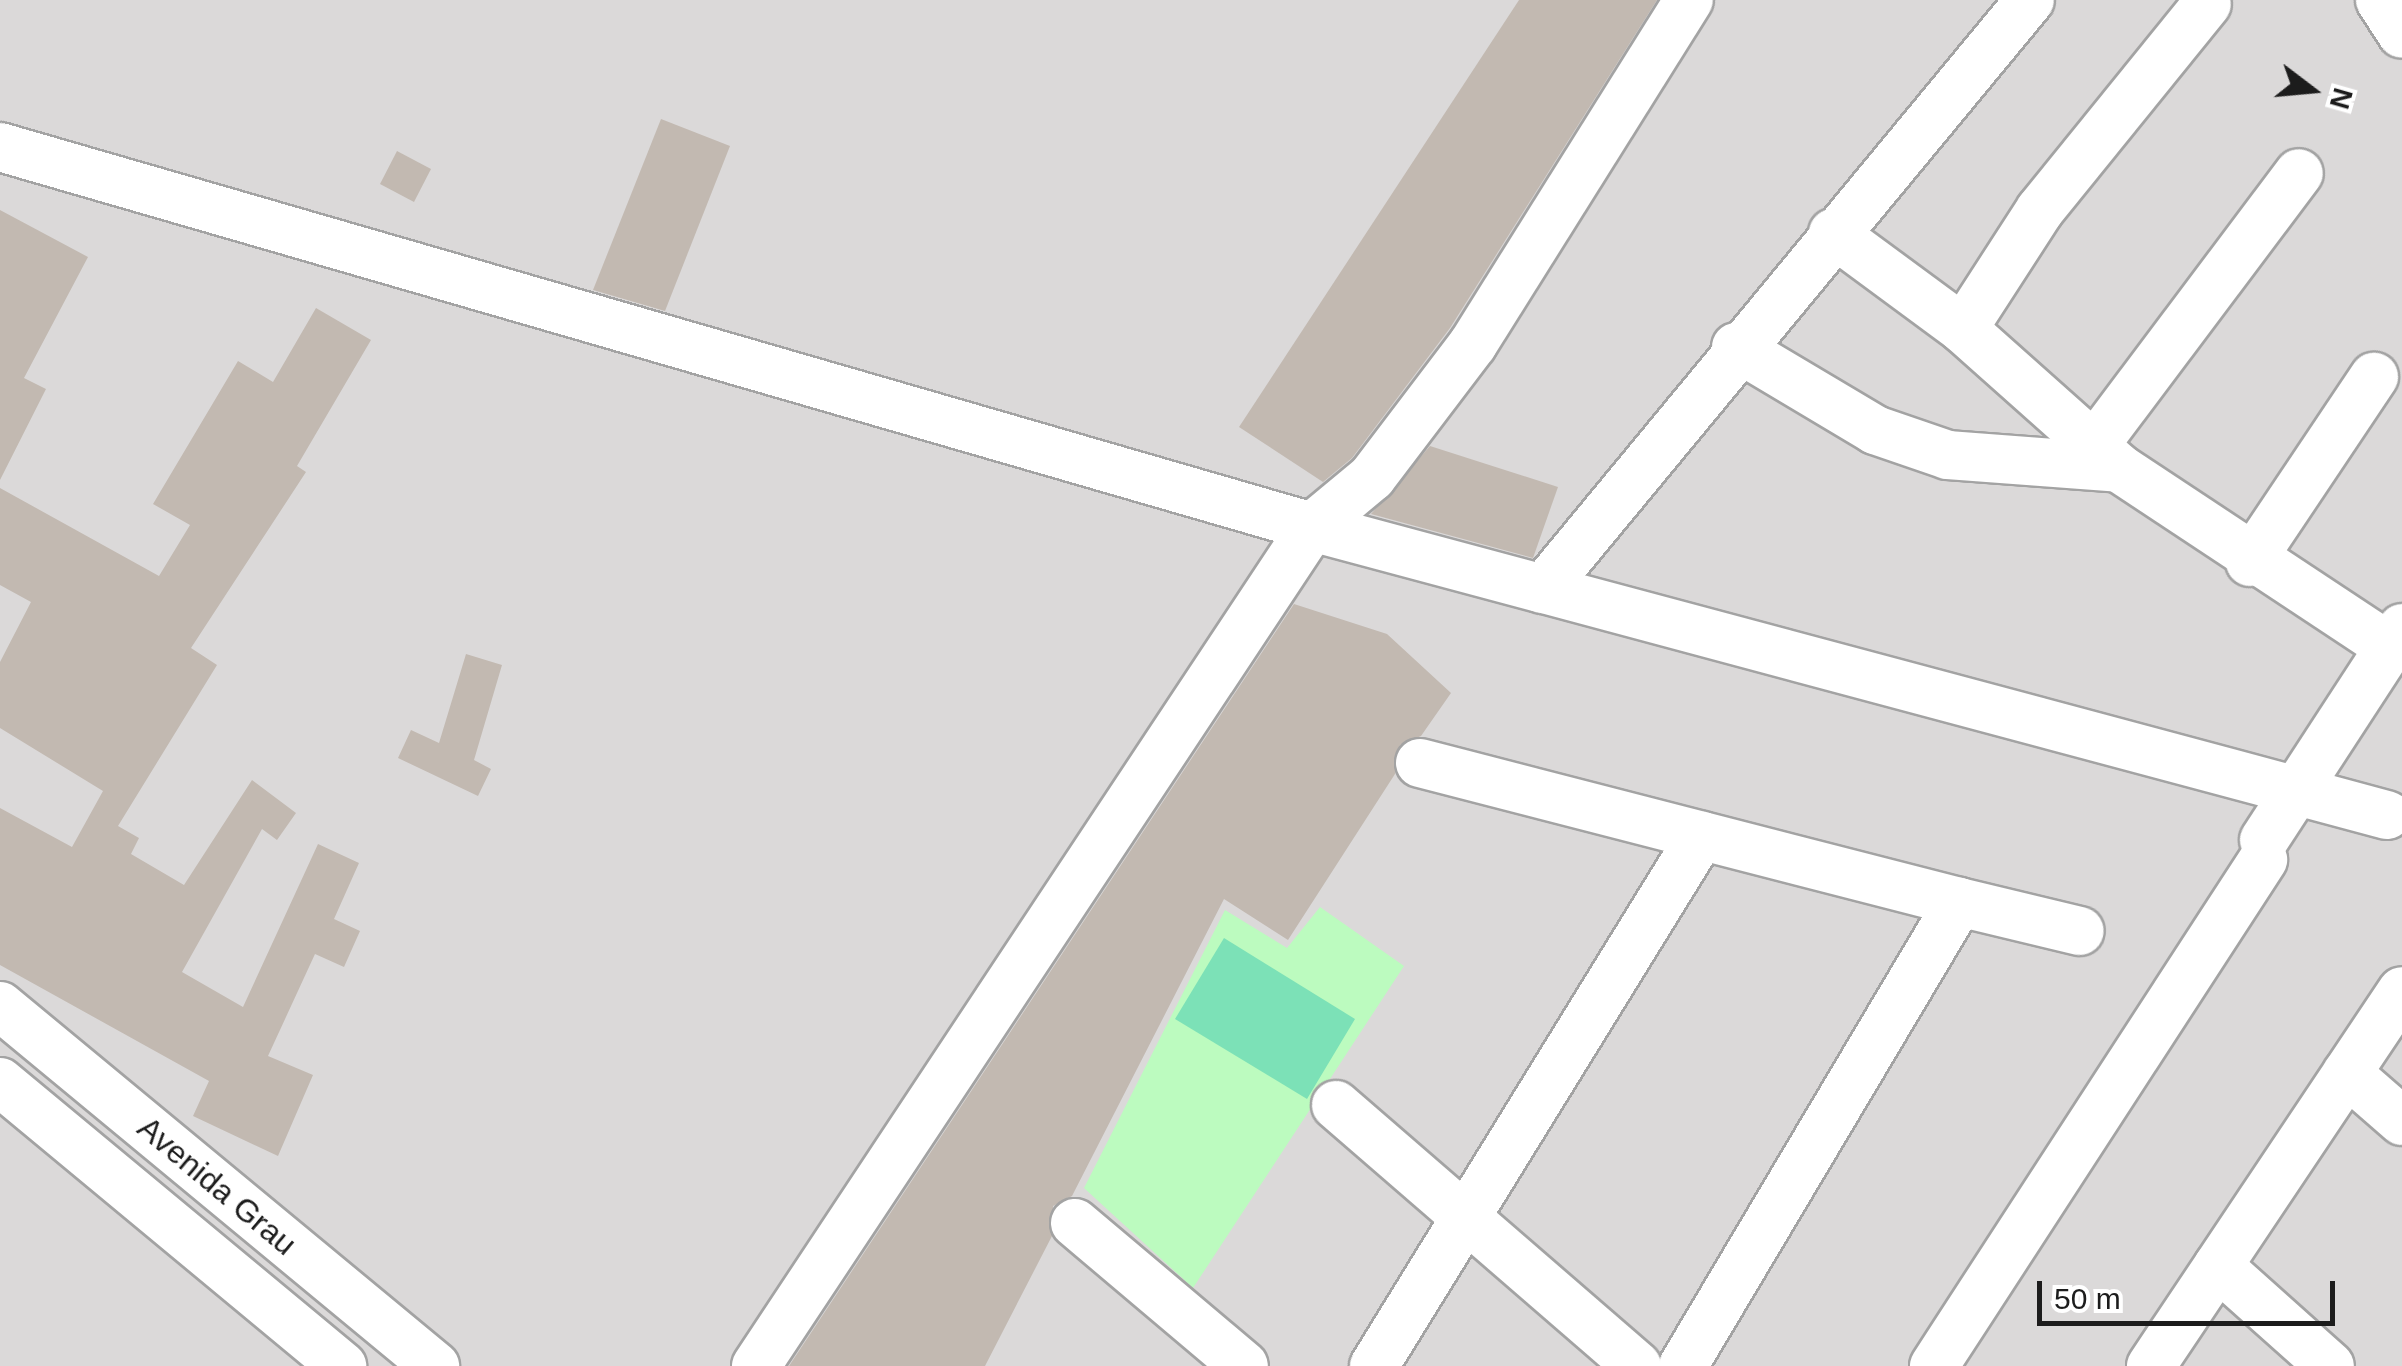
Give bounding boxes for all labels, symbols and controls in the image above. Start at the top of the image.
north arrow [2262,40,2362,140]
text: N [2324,84,2359,112]
street label: Avenida Grau [130,1109,304,1263]
scale bar [2042,1261,2340,1323]
text: 50 m [2054,1282,2121,1315]

